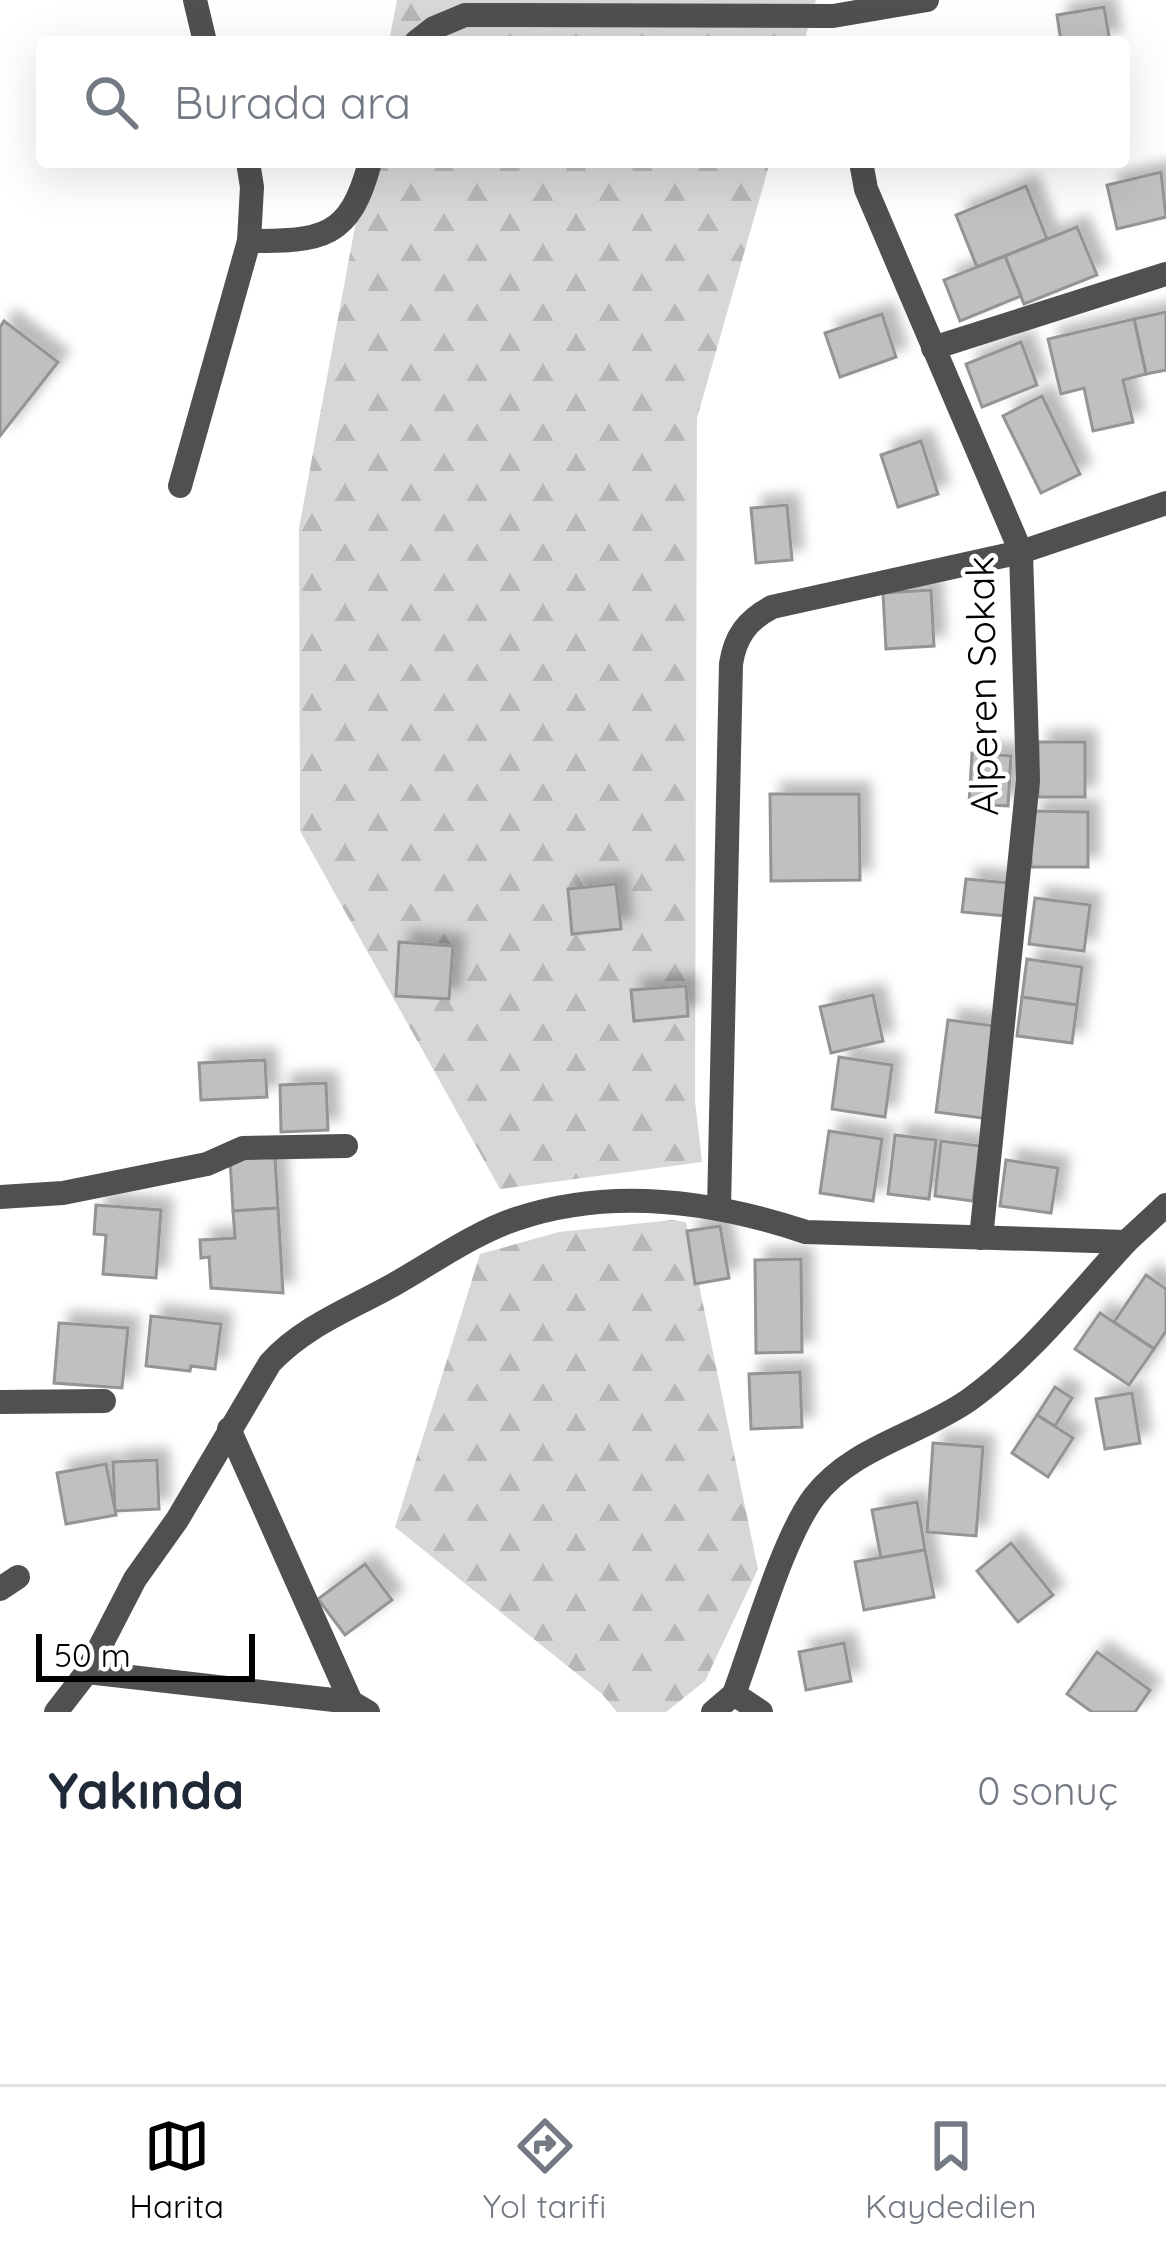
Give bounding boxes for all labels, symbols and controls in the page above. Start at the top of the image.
search box [36,36,1130,168]
icon: search [78,69,144,135]
text: Burada ara [174,74,411,130]
street label: Alperen Sokak [955,556,1008,816]
scale bar [36,1628,255,1681]
text: 50 m [54,1634,131,1675]
text: Yakında [48,1758,244,1822]
text: 0 sonuç [977,1766,1118,1815]
tab: Harita [129,2113,224,2226]
tab: Yol tarifi [483,2113,606,2226]
tab: Kaydedilen [865,2113,1037,2226]

